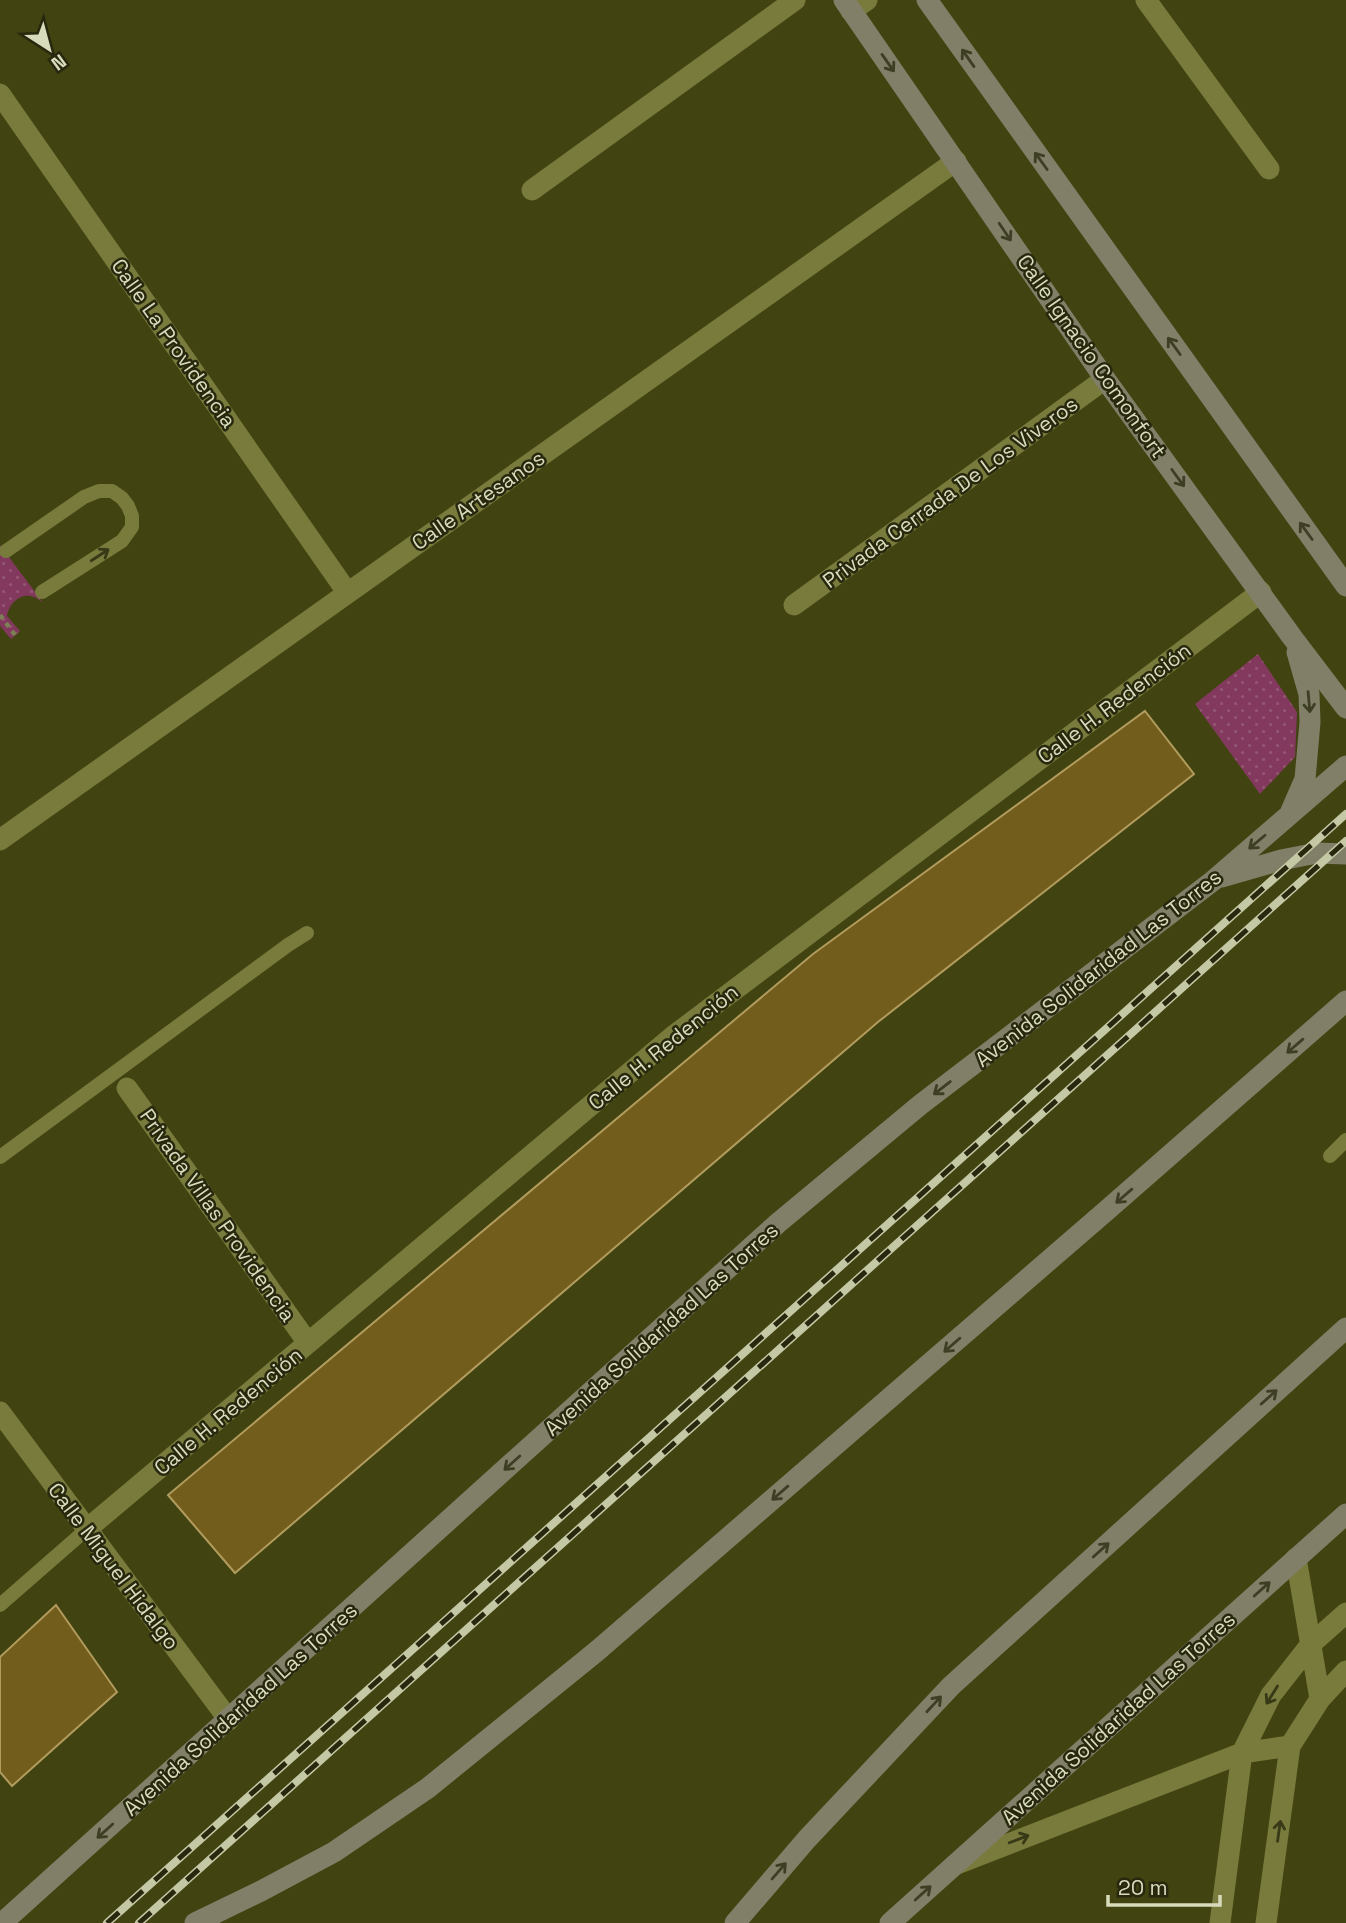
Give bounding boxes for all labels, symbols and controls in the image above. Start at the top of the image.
north arrow [14,14,84,84]
text: N [46,48,71,76]
one-way arrow [961,49,975,68]
one-way arrow [881,53,895,72]
one-way arrow [1034,152,1048,171]
one-way arrow [998,222,1012,241]
street label: Calle Ignacio Comonfort [1011,249,1173,463]
street label: Calle La Providencia [105,253,243,433]
one-way arrow [1167,337,1181,356]
street label: Privada Cerrada De Los Viveros [817,390,1083,594]
street label: Calle Artesanos [406,444,550,556]
one-way arrow [1171,468,1185,487]
one-way arrow [1299,522,1313,541]
one-way arrow [89,548,109,562]
street label: Calle H. Redención [1032,636,1196,770]
one-way arrow [1303,690,1316,713]
one-way arrow [1248,835,1266,850]
street label: Avenida Solidaridad Las Torres [969,863,1227,1073]
street label: Calle H. Redención [582,978,744,1116]
one-way arrow [1286,1038,1304,1054]
one-way arrow [933,1080,952,1095]
street label: Privada Villas Providencia [134,1103,302,1327]
one-way arrow [1115,1188,1133,1204]
street label: Avenida Solidaridad Las Torres [538,1217,784,1441]
one-way arrow [943,1337,961,1353]
street label: Calle H. Redención [148,1341,308,1481]
one-way arrow [1260,1389,1278,1405]
one-way arrow [504,1455,522,1471]
street label: Calle Miguel Hidalgo [42,1477,186,1655]
one-way arrow [771,1485,789,1501]
one-way arrow [1092,1542,1110,1558]
one-way arrow [1253,1581,1271,1597]
street label: Avenida Solidaridad Las Torres [117,1597,363,1821]
street label: Avenida Solidaridad Las Torres [995,1606,1241,1830]
one-way arrow [1264,1685,1278,1705]
one-way arrow [925,1696,942,1713]
one-way arrow [1272,1820,1285,1843]
one-way arrow [96,1823,114,1839]
one-way arrow [1008,1832,1030,1845]
one-way arrow [771,1862,787,1880]
scale bar [1108,1864,1220,1908]
text: 20 m [1118,1874,1168,1901]
one-way arrow [914,1885,931,1902]

